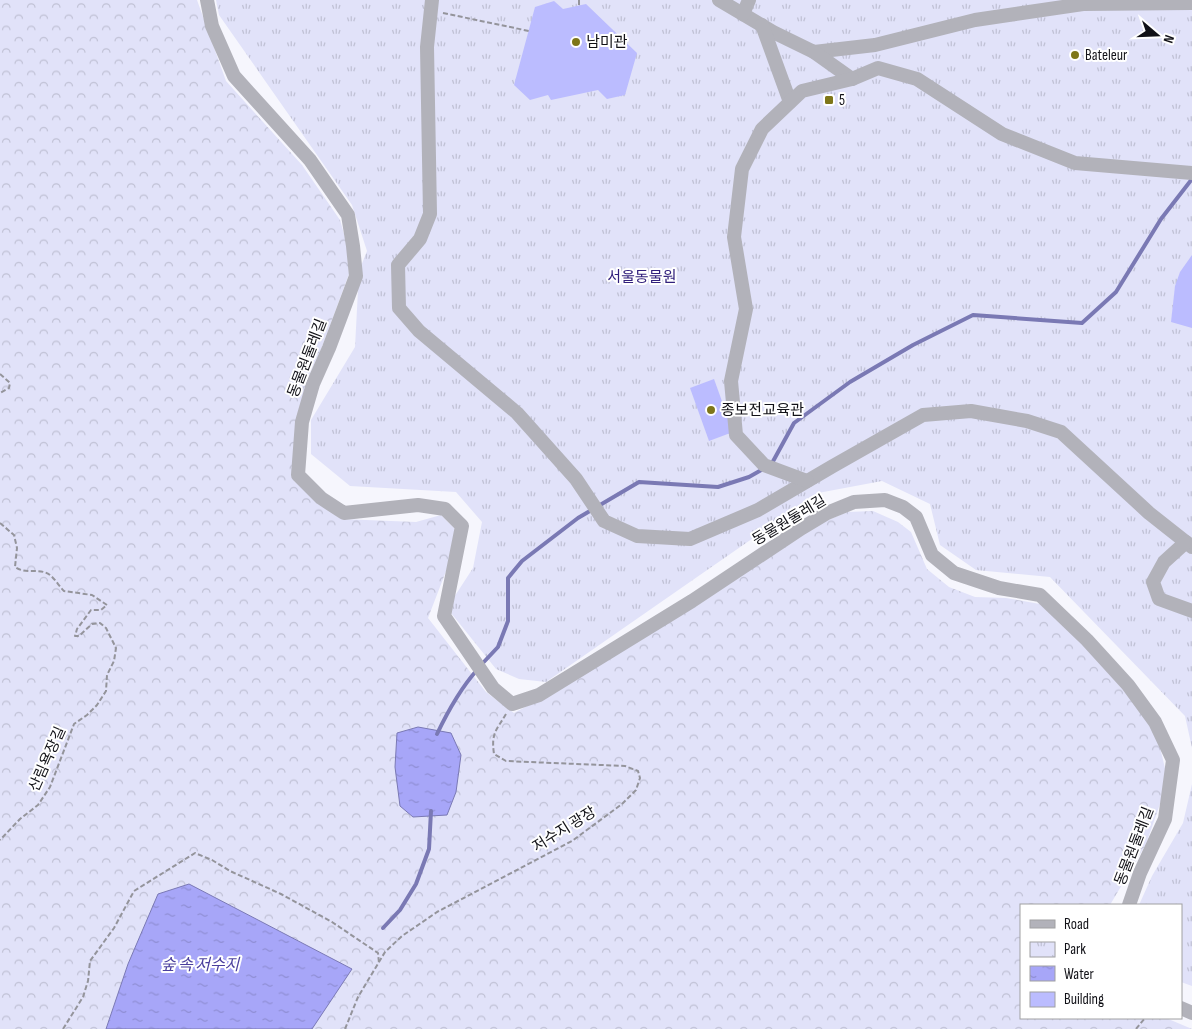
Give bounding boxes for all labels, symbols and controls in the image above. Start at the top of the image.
north arrow [1132,10,1182,60]
place label: 남미관 [586,33,628,52]
text: N [1160,33,1178,45]
marker: 남미관 [570,36,582,48]
place label: Bateleur [1085,46,1128,65]
marker: Bateleur [1069,49,1081,61]
place label: 5 [839,91,845,110]
marker: 5 [823,94,835,106]
park label: 서울동물원 [607,268,677,287]
street label: 동물원둘레길 [284,316,331,400]
place label: 종보전교육관 [721,401,804,420]
marker: 종보전교육관 [705,404,717,416]
street label: 동물원둘레길 [749,491,830,550]
street label: 산림욕장길 [25,724,70,795]
street label: 저수지 광장 [529,802,600,856]
street label: 동물원둘레길 [1111,804,1158,888]
legend [1020,904,1182,1019]
text: Road [1064,915,1089,934]
text: Park [1064,940,1086,959]
water label: 숲 속 저수지 [161,956,241,975]
text: Water [1064,965,1095,984]
text: Building [1064,990,1104,1009]

